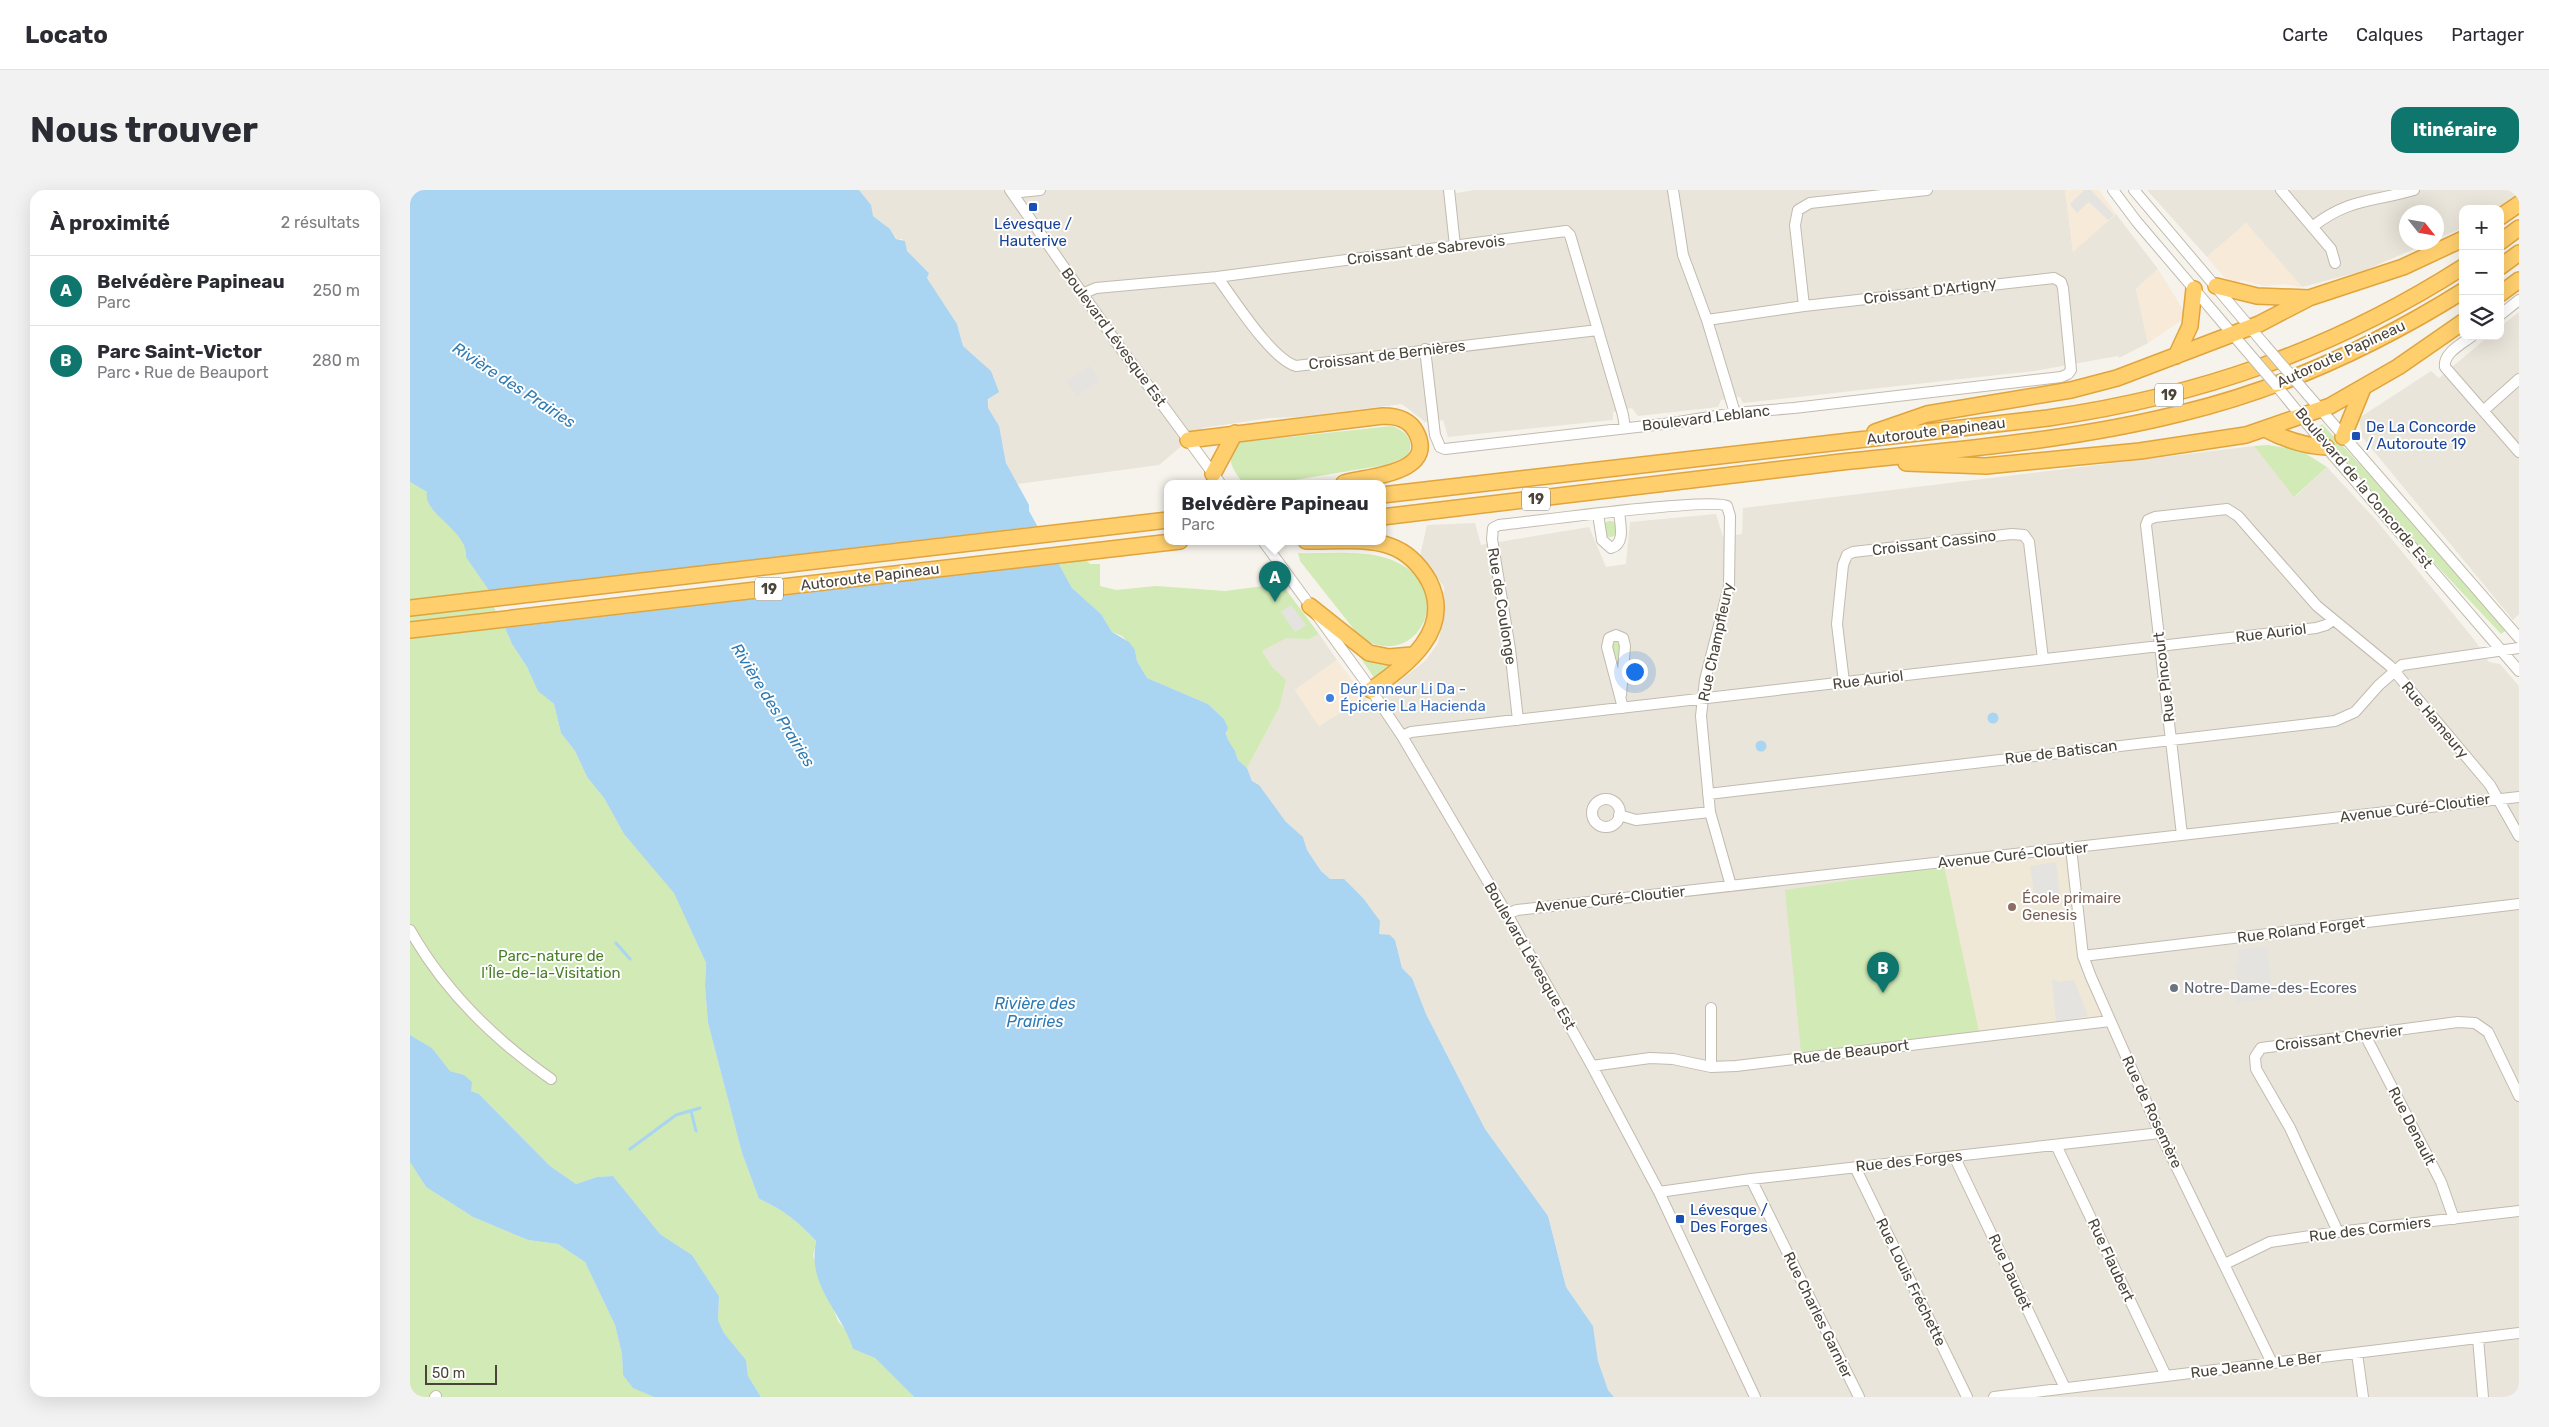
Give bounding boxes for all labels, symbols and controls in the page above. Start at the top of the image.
text: Locato [25,21,108,49]
text: Carte [2282,24,2328,46]
text: Calques [2356,24,2423,46]
text: Partager [2451,24,2524,46]
button: Itinéraire [2391,107,2519,153]
text: Nous trouver [30,109,258,151]
marker: Lévesque / Hauterive [1027,201,1039,213]
north arrow [2399,205,2444,250]
map controls [2459,205,2504,340]
button: + [2459,205,2504,250]
text: À proximité [50,210,170,235]
text: 2 résultats [281,213,360,232]
place label: Lévesque / Hauterive [994,215,1072,250]
street label: Croissant de Sabrevois [1346,231,1506,269]
button: − [2459,250,2504,295]
street label: Boulevard Lévesque Est [1058,264,1170,410]
text: Belvédère Papineau [97,270,285,293]
street label: Croissant D'Artigny [1862,274,1998,308]
text: A [60,281,72,300]
text: 250 m [313,281,360,300]
text: Parc [97,293,131,312]
button: layers [2459,295,2504,340]
street label: Autoroute Papineau [2274,316,2408,392]
street label: Croissant de Bernières [1308,336,1467,374]
water label: Rivière des Prairies [449,338,579,432]
text: Parc Saint-Victor [97,340,262,363]
text: B [60,351,72,370]
text: 280 m [312,351,360,370]
text: Parc · Rue de Beauport [97,363,268,382]
road number: 19 [2155,384,2183,406]
street label: Boulevard Leblanc [1641,401,1771,435]
street label: Boulevard de la Concorde Est [2291,404,2437,572]
street label: Autoroute Papineau [1866,414,2006,448]
place label: De La Concorde / Autoroute 19 [2366,418,2476,453]
marker: De La Concorde / Autoroute 19 [2350,430,2362,442]
popup [1164,480,1386,545]
road number: 19 [1522,488,1550,510]
text: Belvédère Papineau [1181,492,1369,515]
text: Parc [1181,515,1215,534]
street label: Croissant Cassino [1871,526,1997,560]
street label: Rue de Coulonge [1484,546,1520,666]
street label: Autoroute Papineau [800,560,940,594]
pin: A [1259,561,1291,602]
road number: 19 [755,578,783,600]
street label: Rue Champfleury [1695,581,1737,703]
street label: Rue Auriol [2235,620,2307,646]
street label: Rue Pincourt [2150,631,2178,723]
water label: Rivière des Prairies [727,640,819,770]
your location [1622,659,1648,685]
street label: Rue Auriol [1832,667,1904,693]
street label: Rue Hameury [2398,678,2472,762]
place label: Dépanneur Li Da - Épicerie La Hacienda [1340,680,1486,715]
marker: Dépanneur Li Da - Épicerie La Hacienda [1324,692,1336,704]
street label: Rue de Batiscan [2004,736,2118,768]
street label: Avenue Curé-Cloutier [2339,790,2491,826]
street label: Avenue Curé-Cloutier [1937,838,2089,872]
street label: Boulevard Lévesque Est [1480,879,1580,1033]
street label: Avenue Curé-Cloutier [1534,882,1686,916]
place label: École primaire Genesis [2022,889,2121,924]
marker: École primaire Genesis [2006,901,2018,913]
street label: Rue Roland Forget [2236,913,2366,947]
park label: Parc-nature de l'Île-de-la-Visitation [481,947,621,982]
pin: B [1867,952,1899,993]
place label: Notre-Dame-des-Ecores [2184,979,2357,997]
marker: Notre-Dame-des-Ecores [2168,982,2180,994]
water label: Rivière des Prairies [994,994,1076,1031]
street label: Croissant Chevrier [2274,1021,2404,1055]
street label: Rue de Beauport [1792,1036,1910,1068]
street label: Rue de Rosemère [2118,1053,2186,1171]
street label: Rue Denault [2385,1084,2440,1168]
street label: Rue des Forges [1855,1146,1964,1176]
place label: Lévesque / Des Forges [1690,1201,1768,1236]
marker: Lévesque / Des Forges [1674,1213,1686,1225]
street label: Rue des Cormiers [2308,1213,2432,1245]
street label: Rue Louis Fréchette [1872,1215,1950,1349]
street label: Rue Flaubert [2084,1216,2138,1304]
street label: Rue Daudet [1985,1231,2035,1313]
street label: Rue Charles Garnier [1780,1249,1857,1381]
street label: Rue Jeanne Le Ber [2189,1348,2323,1382]
scale bar [425,1362,498,1385]
text: 50 m [432,1365,465,1382]

